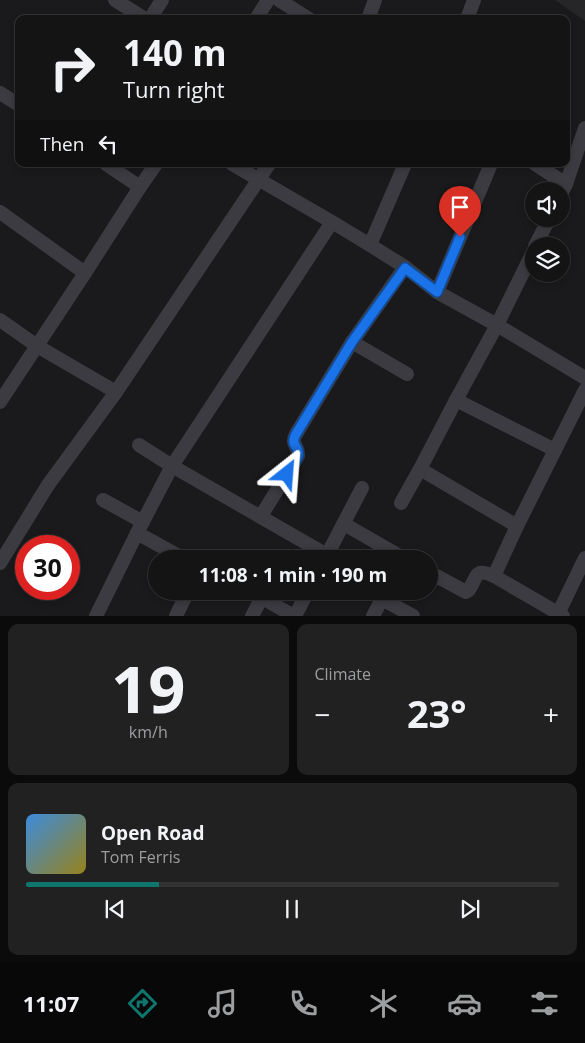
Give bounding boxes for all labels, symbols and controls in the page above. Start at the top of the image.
text: 140 m [123,29,227,76]
icon: right [40,35,105,100]
text: Turn right [123,74,225,104]
icon: left [94,130,122,158]
text: Then [40,131,84,157]
map controls [525,182,570,282]
button: sound [525,182,570,227]
pin [439,186,481,237]
icon: arrive [446,193,474,221]
button: layers [525,237,570,282]
position arrow [260,447,312,499]
speed limit sign: 30 [15,535,80,600]
text: 11:08 · 1 min · 190 m [199,562,387,588]
text: 19 [111,644,185,732]
text: Climate [315,663,371,685]
text: 23° [407,687,467,739]
text: − [315,695,331,733]
text: + [543,695,559,733]
text: km/h [129,721,168,743]
text: Open Road [101,820,205,846]
text: Tom Ferris [101,846,180,868]
icon: previous [101,895,129,923]
icon: pause [278,895,306,923]
icon: next [456,895,484,923]
icon: directions [125,986,160,1021]
icon: music [205,986,240,1021]
icon: phone [286,986,321,1021]
icon: climate [366,986,401,1021]
icon: car [447,986,482,1021]
icon: filters [527,986,562,1021]
text: 11:07 [23,988,79,1018]

